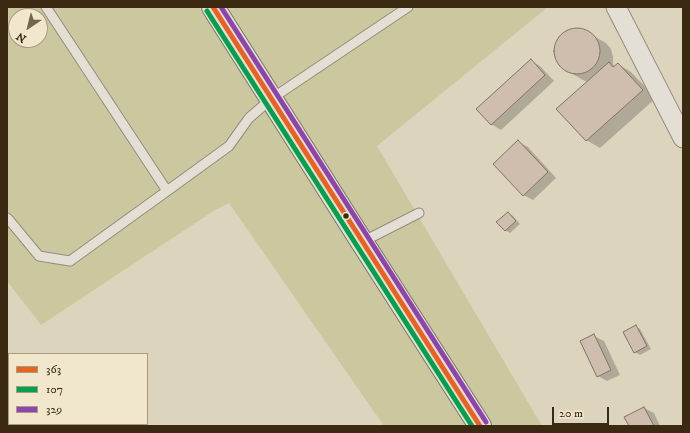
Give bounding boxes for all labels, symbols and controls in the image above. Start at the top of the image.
north arrow [8,8,48,48]
text: N [14,29,29,45]
unlabelled marker [341,211,351,221]
legend [8,353,148,425]
text: 363 [46,362,61,377]
text: 107 [46,382,63,397]
scale bar [554,399,611,425]
text: 329 [46,402,62,417]
text: 20 m [559,406,583,421]

